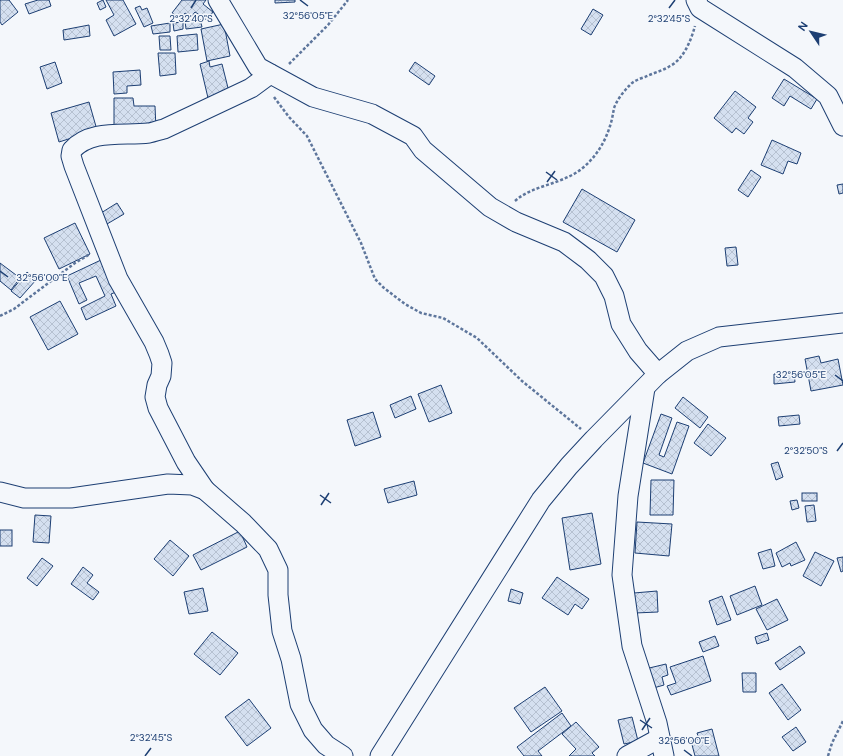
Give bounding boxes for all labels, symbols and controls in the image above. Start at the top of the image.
text: 32°56'05"E [283,9,334,22]
text: 2°32'40"S [169,12,213,25]
text: 2°32'45"S [648,12,691,25]
north arrow [791,12,831,52]
text: N [795,19,811,34]
text: 32°56'00"E [16,271,68,284]
text: 32°56'05"E [776,368,827,381]
text: 2°32'50"S [784,444,828,457]
text: 2°32'45"S [130,731,173,744]
text: 32°56'00"E [658,734,710,747]

